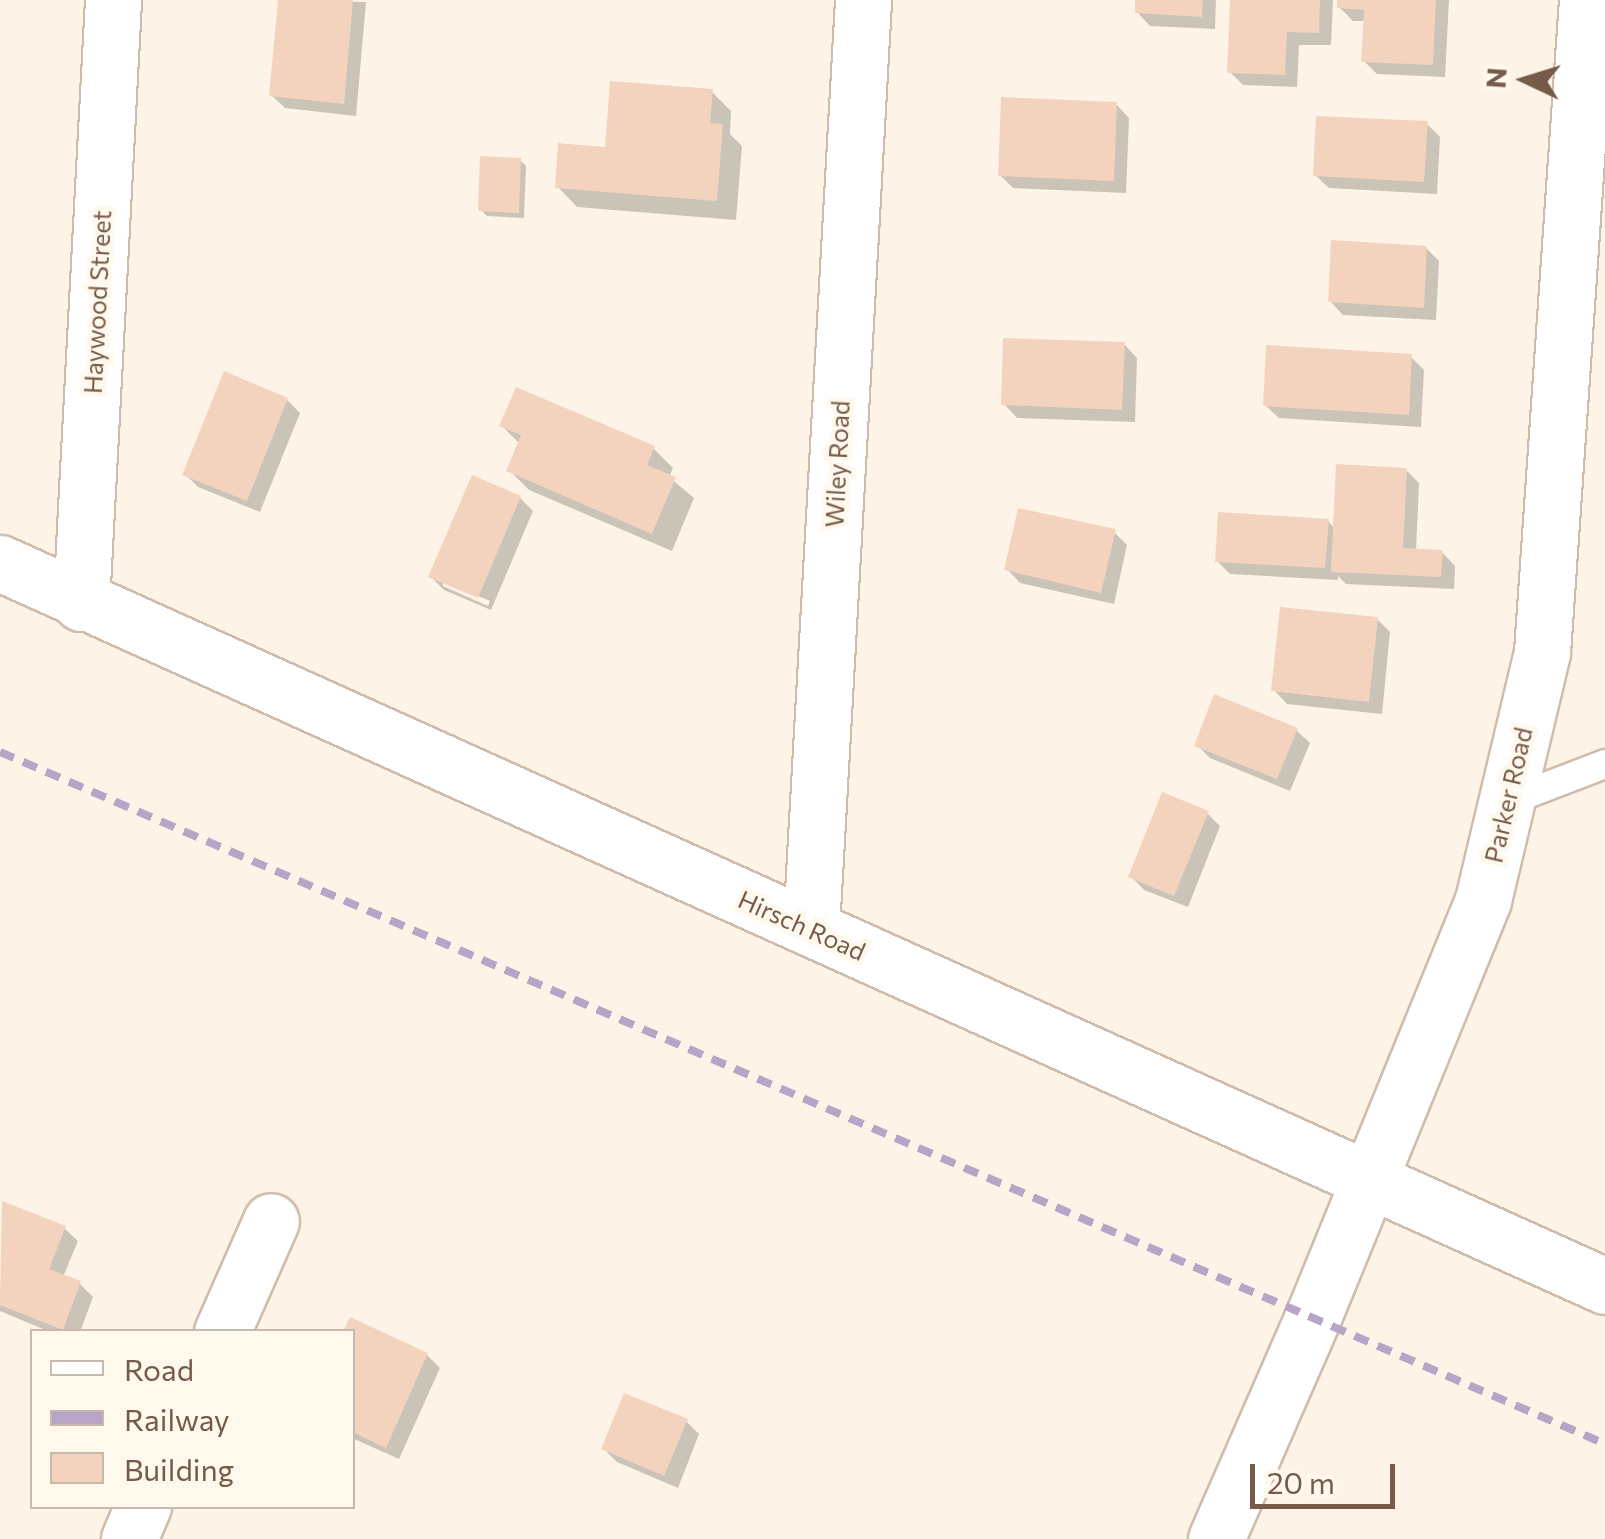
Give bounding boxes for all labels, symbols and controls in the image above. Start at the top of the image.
north arrow [1475,30,1575,130]
text: N [1477,66,1513,90]
street label: Haywood Street [77,209,117,395]
street label: Wiley Road [819,400,855,528]
street label: Parker Road [1478,724,1538,866]
street label: Hirsch Road [734,884,870,966]
legend [30,1329,355,1509]
text: Road [124,1350,194,1387]
text: Railway [124,1400,230,1437]
scale bar [1255,1444,1400,1506]
text: Building [124,1450,234,1487]
text: 20 m [1267,1463,1335,1500]

